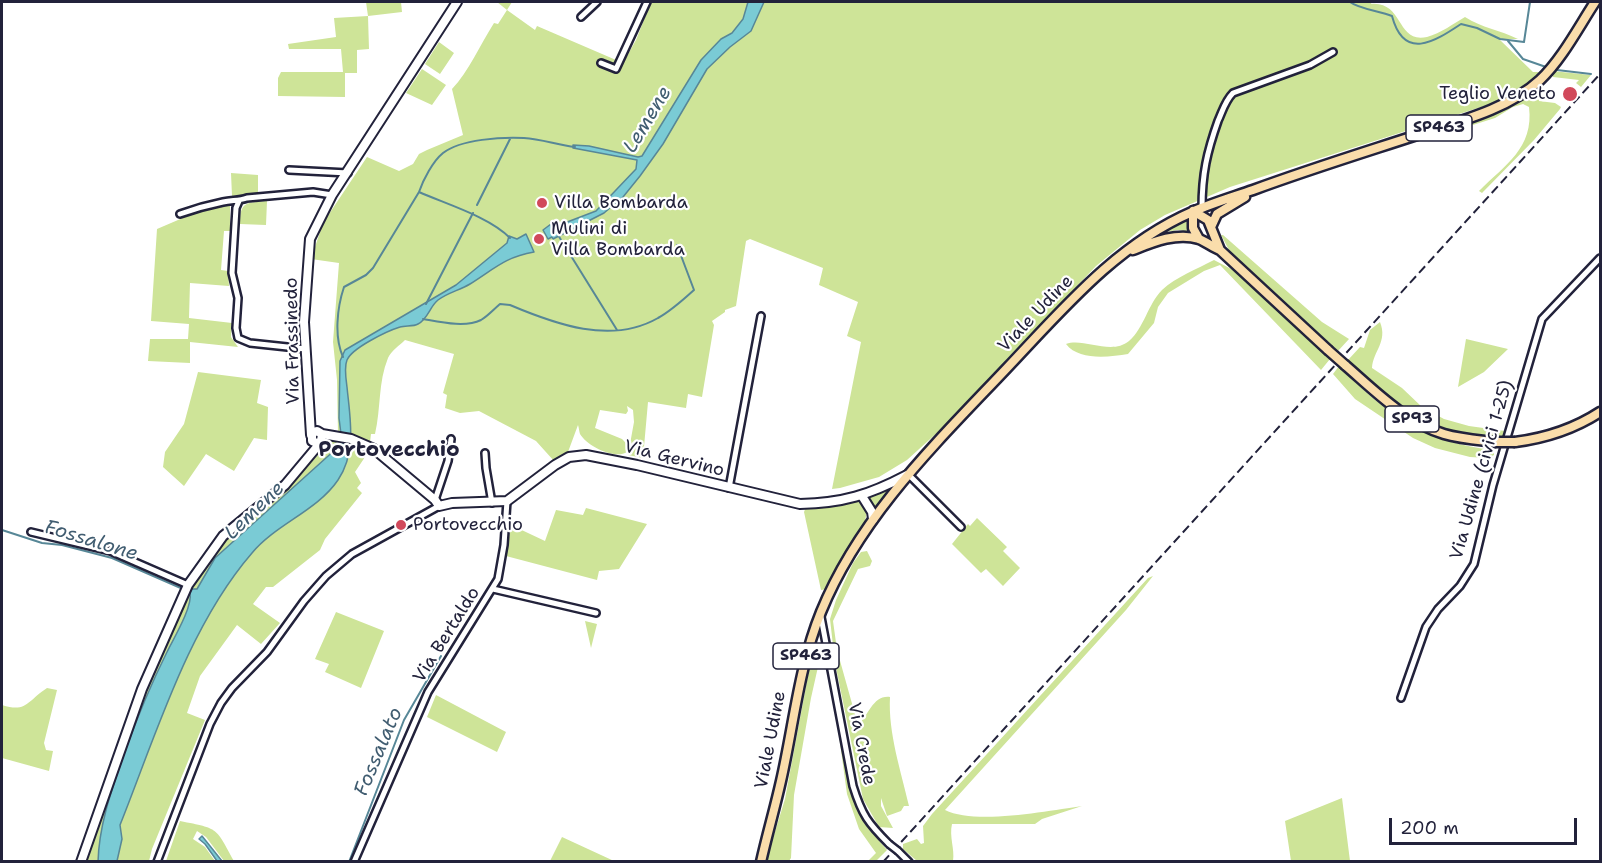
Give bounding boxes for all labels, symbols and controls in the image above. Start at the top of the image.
water label: Lemene [619,82,677,158]
place label: Teglio Veneto [1439,83,1556,105]
marker: Teglio Veneto [1561,85,1579,103]
road number: SP463 [1406,115,1472,141]
place label: Villa Bombarda [554,192,688,214]
marker: Villa Bombarda [535,196,549,210]
place label: Mulini di Villa Bombarda [551,218,685,260]
marker: Mulini di Villa Bombarda [532,232,546,246]
street label: Viale Udine [994,271,1078,357]
street label: Via Frassinedo [281,277,305,405]
street label: Via Udine (civici 1-25) [1446,378,1518,562]
road number: SP93 [1385,406,1439,432]
street label: Via Gervino [622,436,726,482]
district label: Portovecchio [318,438,460,464]
water label: Lemene [220,477,290,545]
place label: Portovecchio [413,514,523,536]
water label: Fossalone [41,515,141,567]
marker: Portovecchio [394,518,408,532]
street label: Via Bertaldo [409,583,485,687]
road number: SP463 [773,643,839,669]
street label: Viale Udine [751,689,791,791]
street label: Via Crede [842,701,880,787]
water label: Fossalato [350,704,408,800]
scale bar [1392,806,1580,844]
text: 200 m [1400,816,1459,840]

